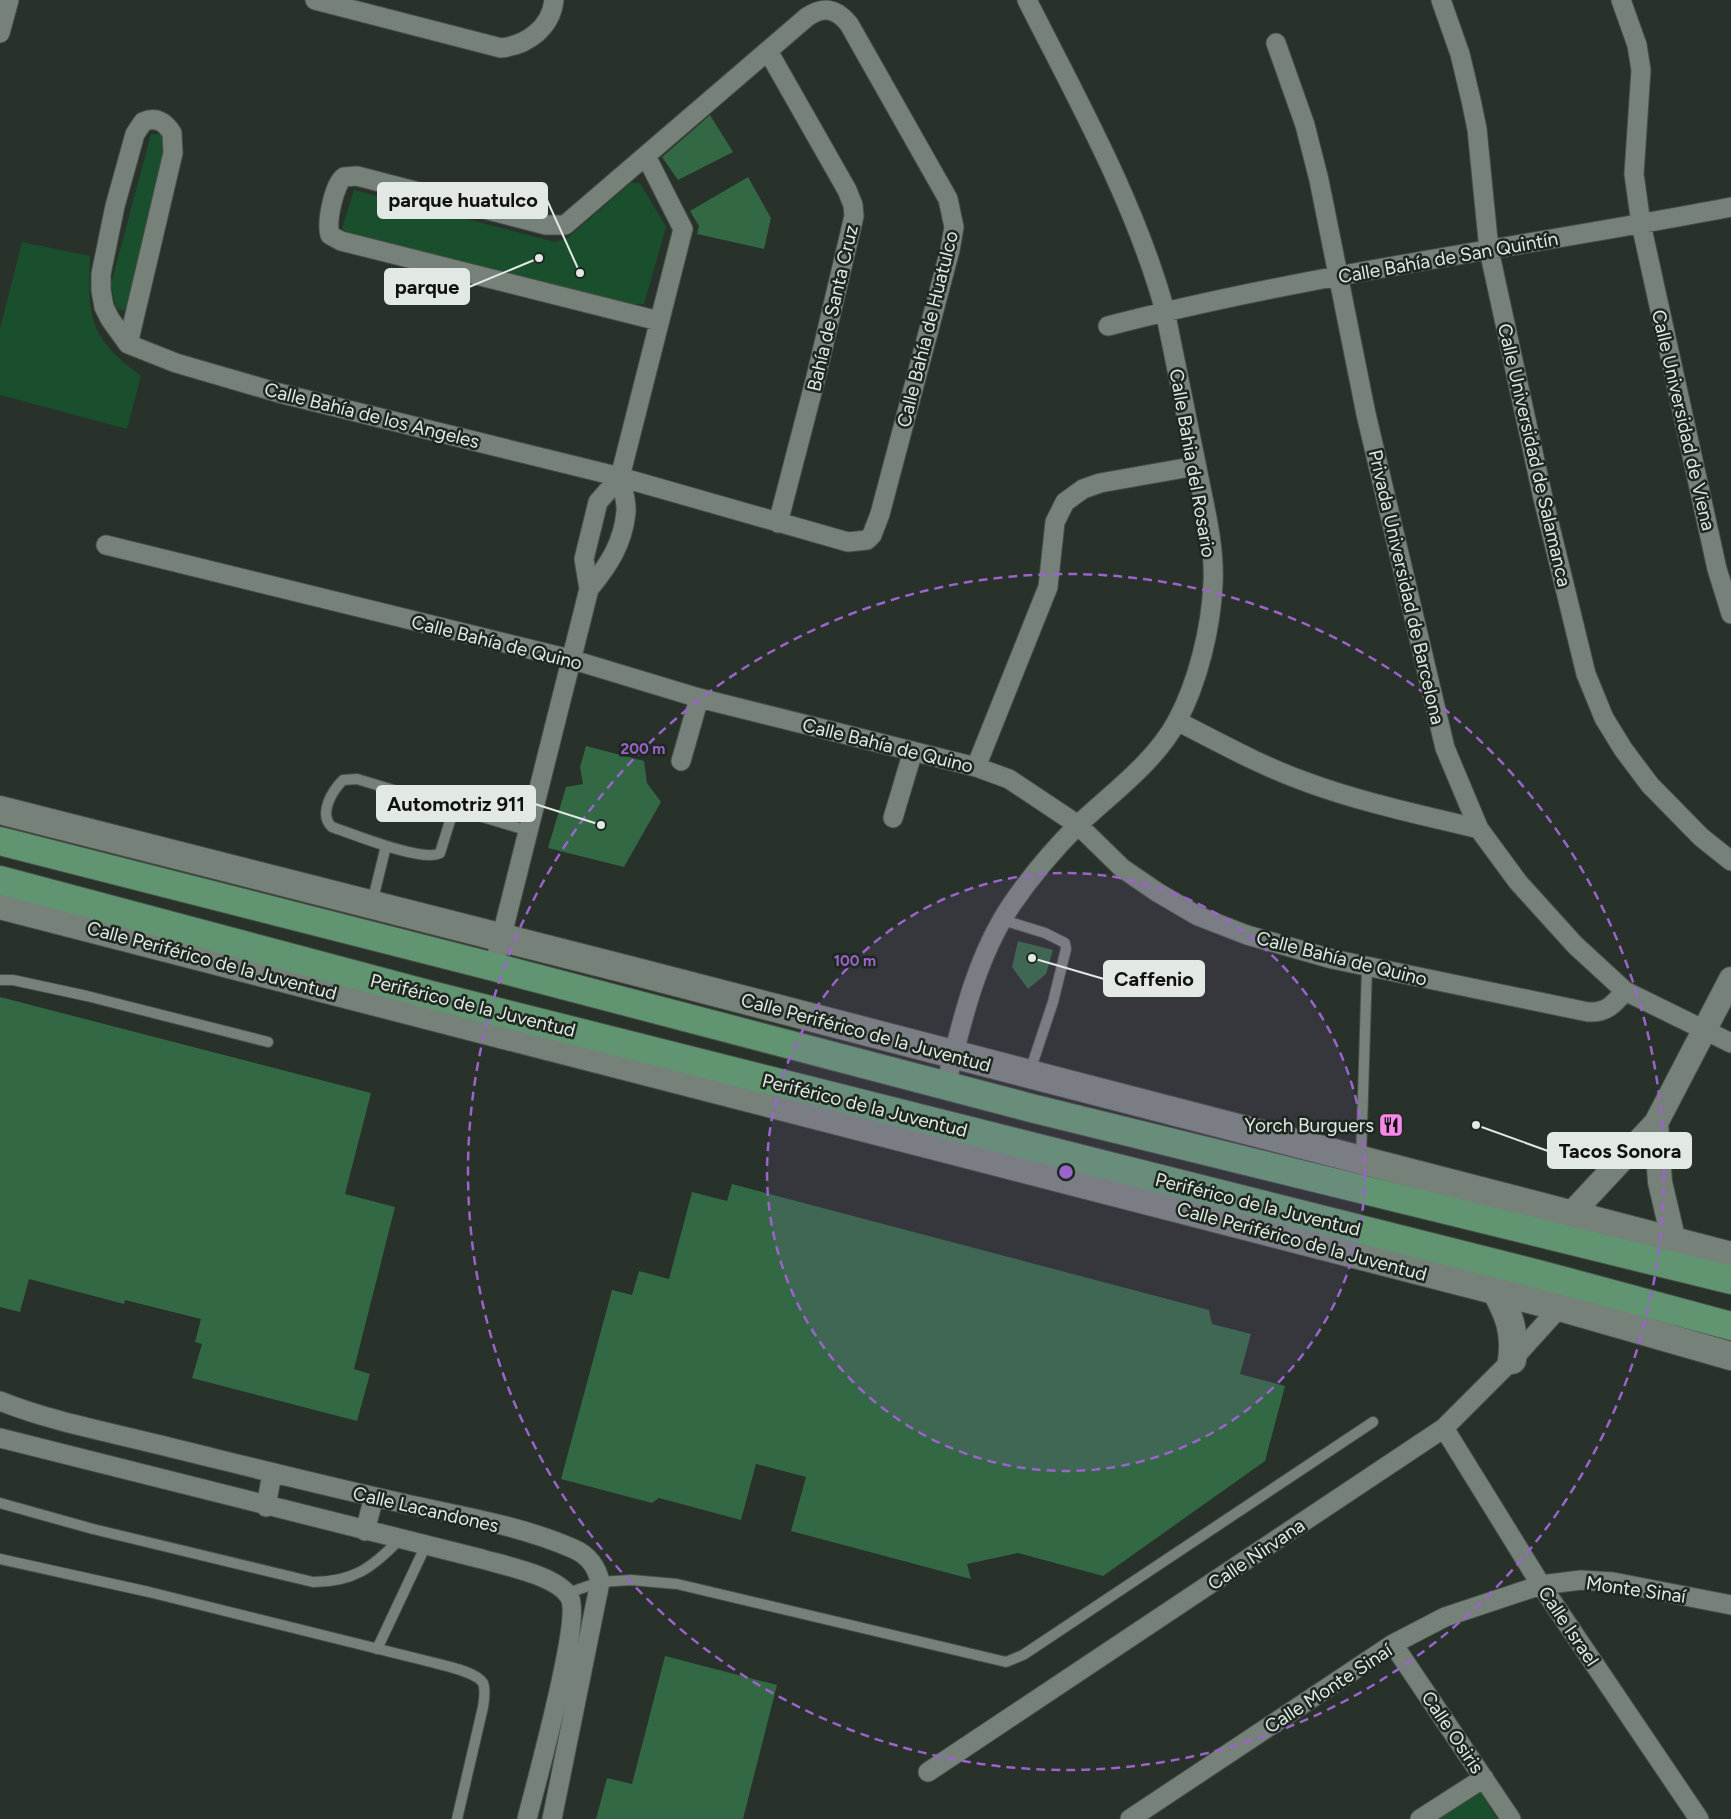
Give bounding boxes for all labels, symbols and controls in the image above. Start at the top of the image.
callout: parque huatulco [378,183,547,218]
text: parque huatulco [388,188,538,212]
street label: Bahía de Santa Cruz [802,222,863,394]
street label: Calle Bahía de San Quintín [1336,227,1560,288]
street label: Calle Bahía de Huatulco [892,229,963,430]
callout: parque [385,269,469,304]
text: parque [395,275,459,299]
street label: Calle Universidad de Viena [1647,307,1720,533]
street label: Calle Universidad de Salamanca [1493,321,1576,589]
street label: Calle Bahia del Rosario [1165,367,1220,559]
street label: Calle Bahía de los Angeles [262,378,482,453]
street label: Privada Universidad de Barcelona [1364,447,1449,727]
street label: Calle Bahía de Quino [409,610,585,675]
street label: Calle Bahía de Quino [800,713,976,778]
text: 200 m [621,740,665,758]
callout: Automotriz 911 [377,786,535,821]
text: Automotriz 911 [387,792,525,816]
street label: Calle Periférico de la Juventud [84,916,339,1005]
street label: Calle Bahía de Quino [1254,926,1430,991]
text: 100 m [834,952,876,970]
callout: Caffenio [1104,961,1204,996]
text: Caffenio [1114,967,1194,991]
street label: Periférico de la Juventud [368,969,578,1042]
street label: Calle Periférico de la Juventud [738,988,993,1077]
street label: Periférico de la Juventud [760,1069,970,1142]
restaurant icon: Yorch Burguers [1378,1112,1404,1138]
place label: Yorch Burguers [1245,1114,1374,1137]
callout: Tacos Sonora [1548,1133,1691,1168]
text: Tacos Sonora [1559,1139,1681,1163]
centre of rings [1057,1163,1075,1181]
street label: Periférico de la Juventud [1153,1168,1363,1241]
street label: Calle Periférico de la Juventud [1174,1197,1429,1286]
street label: Calle Lacandones [351,1482,501,1537]
street label: Calle Nirvana [1203,1514,1309,1595]
street label: Monte Sinaí [1584,1571,1689,1608]
street label: Calle Israel [1533,1582,1604,1671]
street label: Calle Monte Sinaí [1260,1638,1398,1738]
street label: Calle Osiris [1417,1687,1489,1778]

